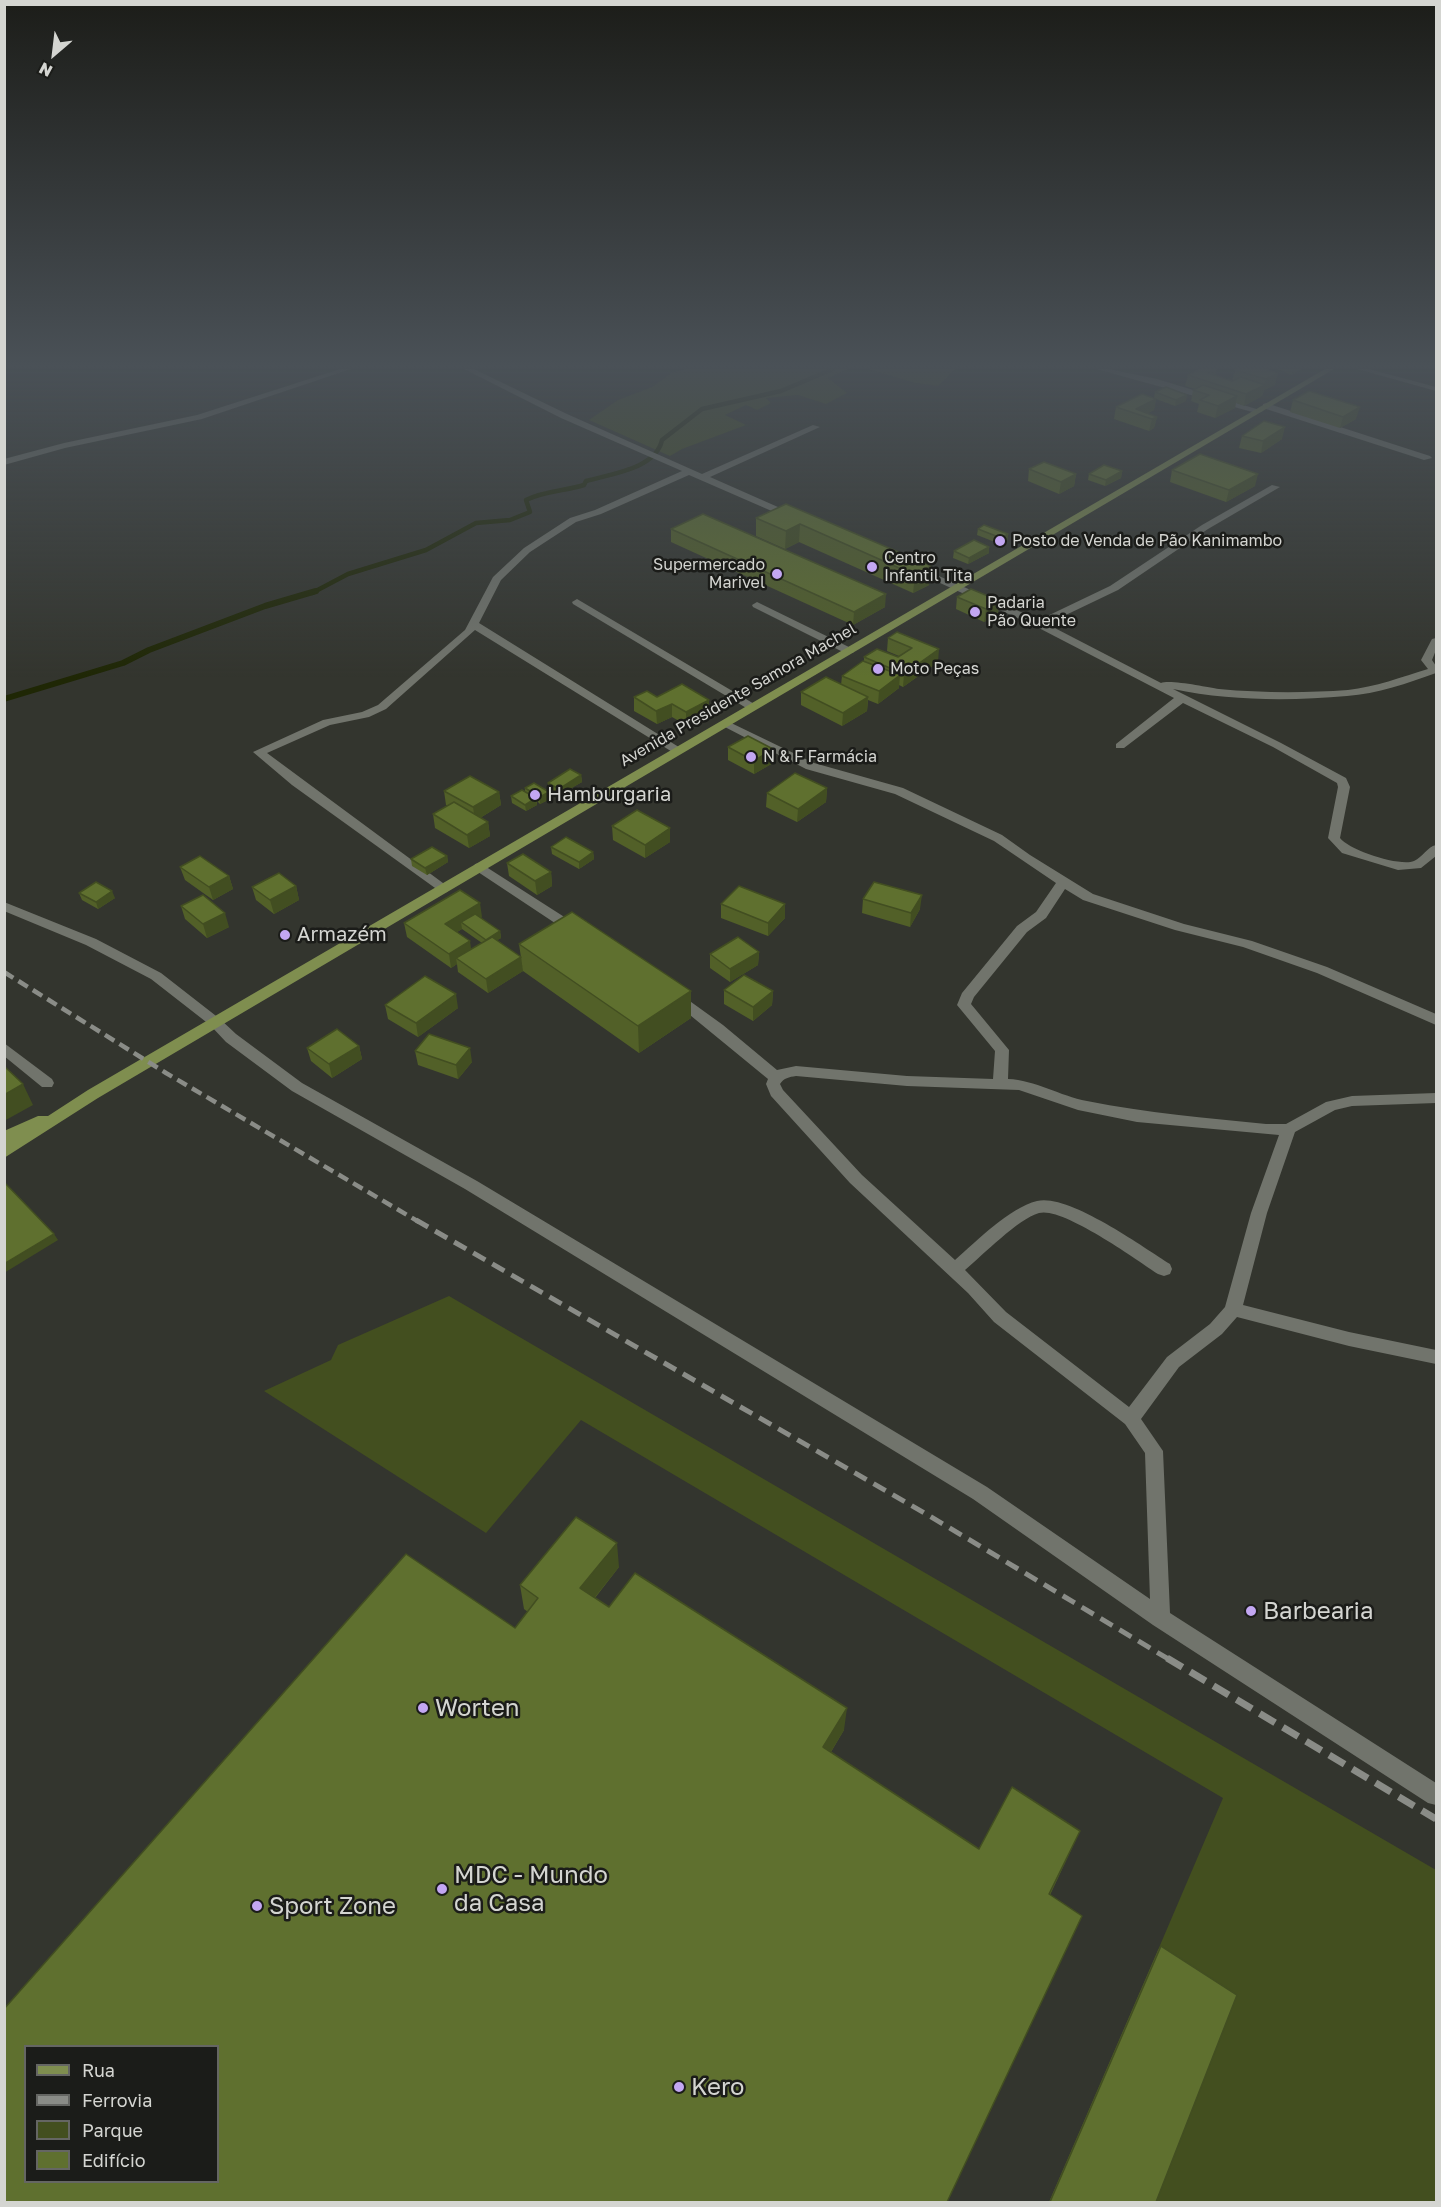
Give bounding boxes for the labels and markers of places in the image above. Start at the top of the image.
place label: Posto de Venda de Pão Kanimambo [1012,531,1282,551]
marker: Posto de Venda de Pão Kanimambo [993,534,1007,548]
place label: Centro Infantil Tita [884,548,973,586]
place label: Supermercado Marivel [653,555,765,593]
marker: Centro Infantil Tita [865,560,879,574]
marker: Supermercado Marivel [770,567,784,581]
place label: Padaria Pão Quente [987,593,1076,631]
marker: Padaria Pão Quente [968,605,982,619]
place label: Moto Peças [890,659,979,679]
marker: Moto Peças [871,662,885,676]
place label: N & F Farmácia [763,747,877,767]
marker: N & F Farmácia [744,750,758,764]
place label: Hamburgaria [547,783,671,807]
marker: Hamburgaria [528,788,542,802]
place label: Armazém [297,923,387,947]
marker: Armazém [278,928,292,942]
place label: Barbearia [1263,1597,1374,1625]
marker: Barbearia [1244,1604,1258,1618]
place label: Worten [435,1694,520,1722]
marker: Worten [416,1701,430,1715]
place label: MDC - Mundo da Casa [454,1861,608,1917]
marker: MDC - Mundo da Casa [435,1882,449,1896]
place label: Sport Zone [269,1892,396,1920]
marker: Sport Zone [250,1899,264,1913]
place label: Kero [691,2073,745,2101]
marker: Kero [672,2080,686,2094]

